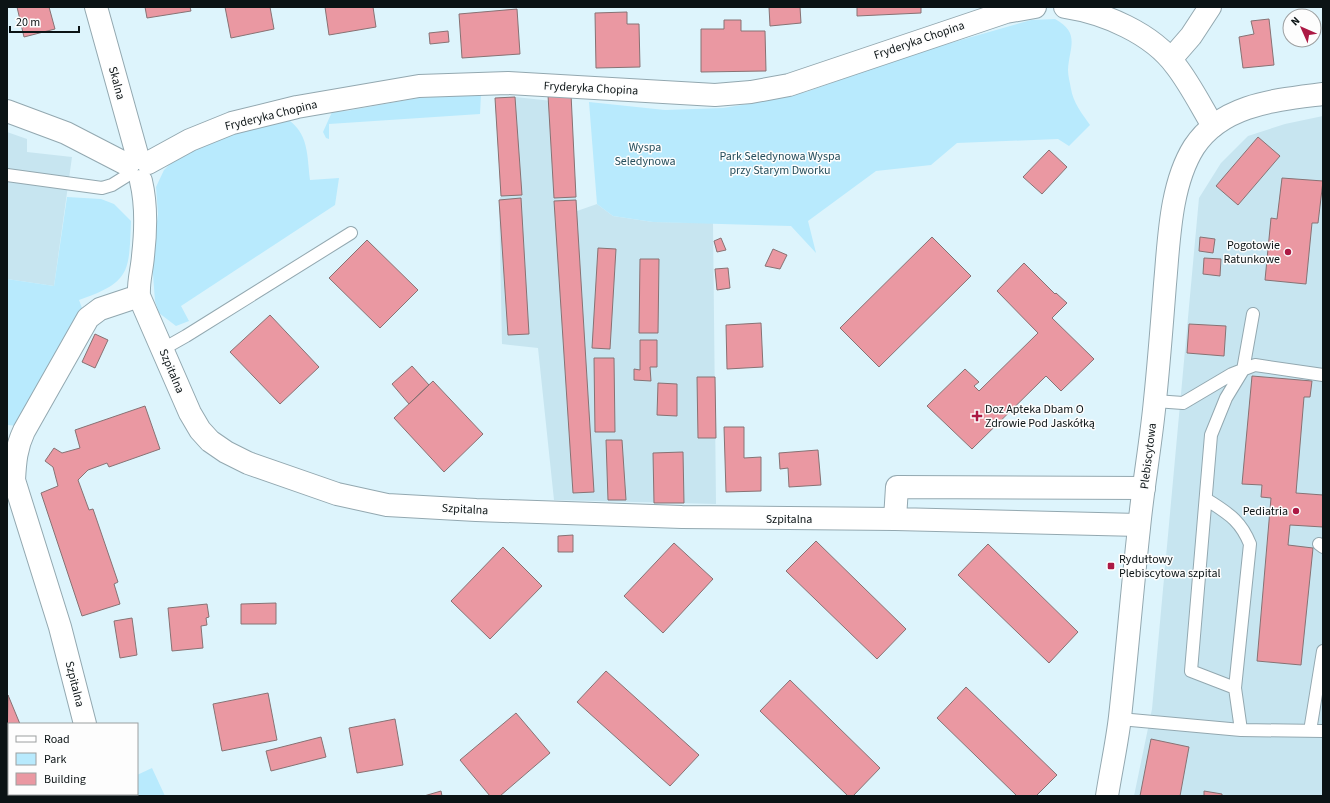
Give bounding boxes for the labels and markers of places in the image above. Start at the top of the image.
place label: Pogotowie Ratunkowe [1223,237,1280,268]
marker: Pogotowie Ratunkowe [1283,247,1293,257]
place label: Doz Apteka Dbam O Zdrowie Pod Jaskółką [985,401,1095,432]
marker: Doz Apteka Dbam O Zdrowie Pod Jaskółką [972,411,982,421]
place label: Pediatria [1243,503,1288,520]
marker: Pediatria [1291,506,1301,516]
place label: Rydułtowy Plebiscytowa szpital [1119,551,1221,582]
marker: Rydułtowy Plebiscytowa szpital [1106,561,1116,571]

